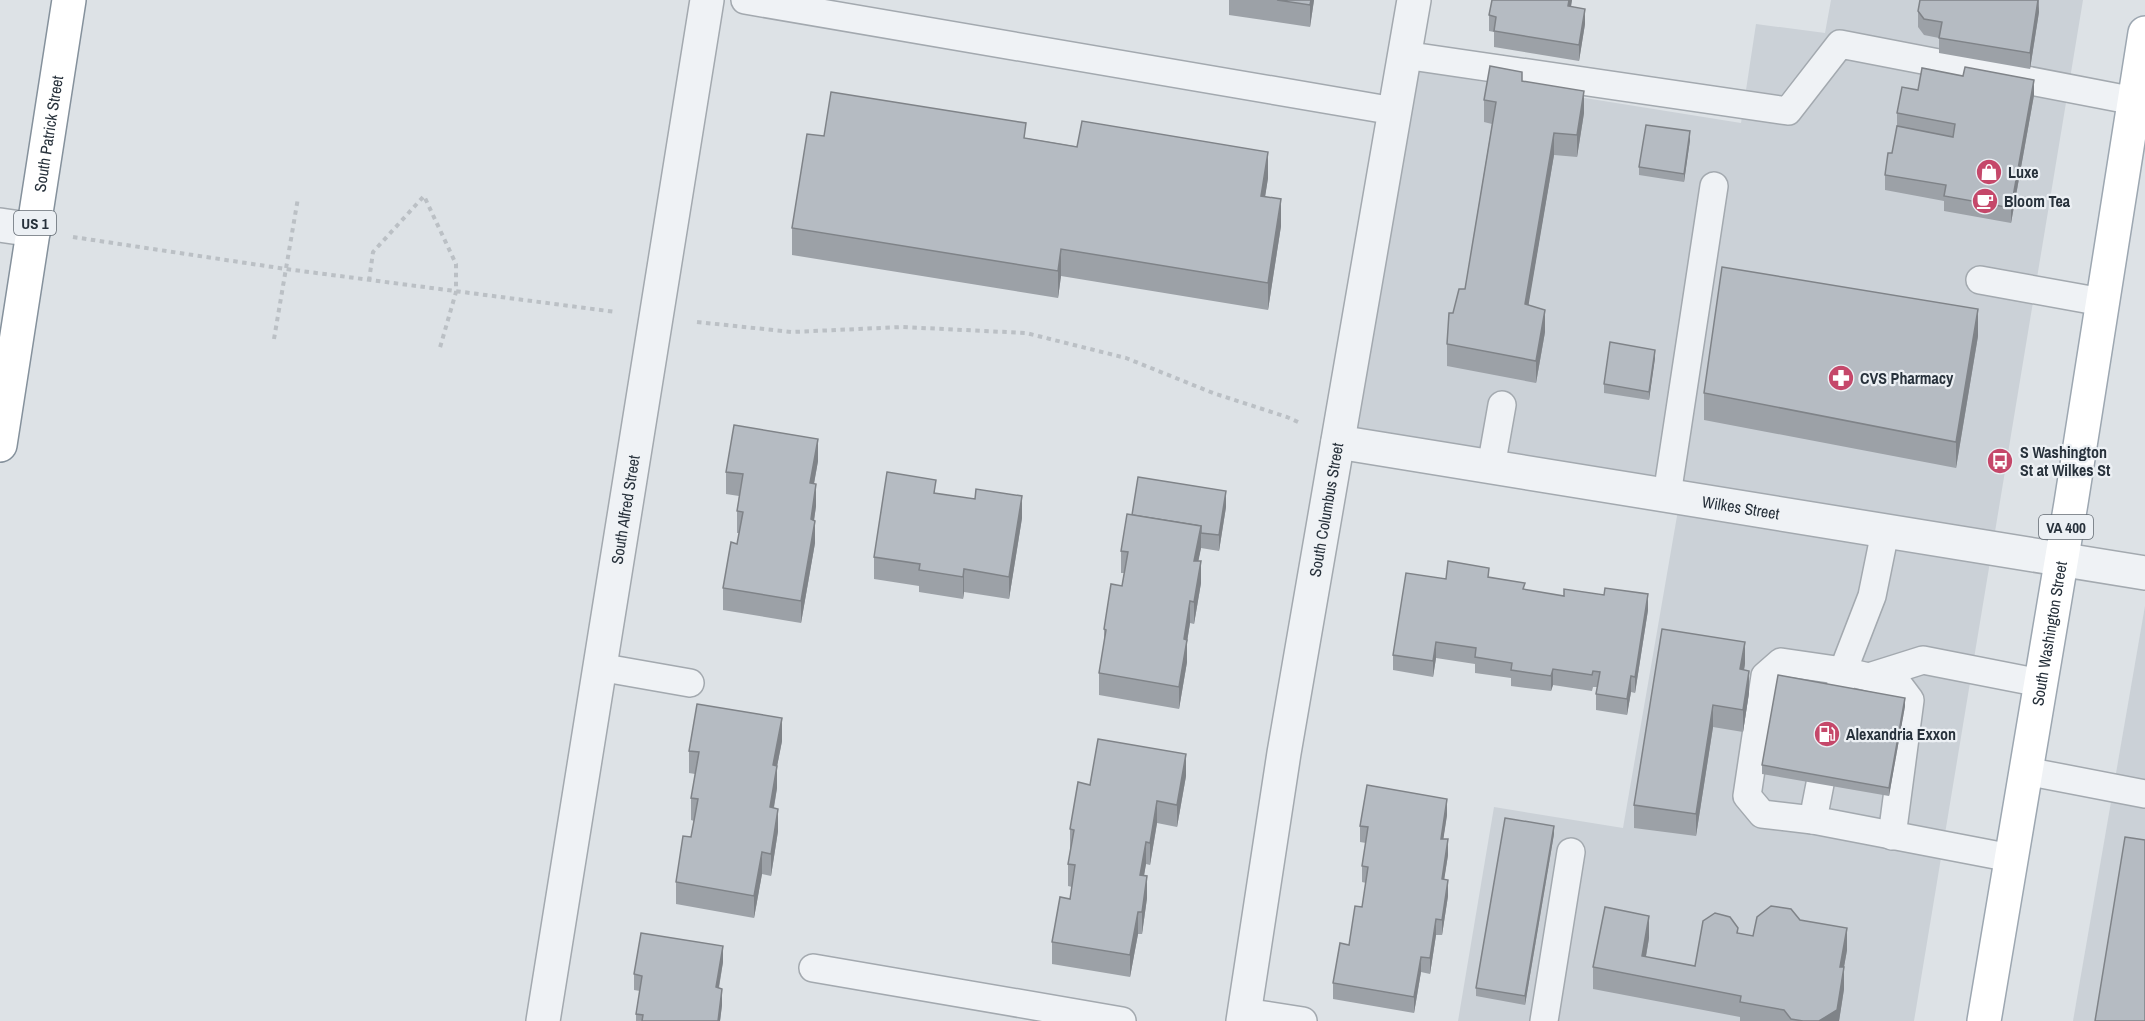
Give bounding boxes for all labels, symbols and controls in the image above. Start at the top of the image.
street label: South Patrick Street [28,74,68,193]
shop icon: Luxe [1974,157,2004,187]
place label: Luxe [2008,161,2039,183]
cafe icon: Bloom Tea [1970,186,2000,216]
place label: Bloom Tea [2004,190,2071,212]
road number: US 1 [14,211,56,235]
pharmacy icon: CVS Pharmacy [1826,363,1856,393]
place label: CVS Pharmacy [1860,367,1954,389]
street label: South Columbus Street [1304,441,1348,578]
place label: S Washington St at Wilkes St [2020,441,2111,481]
bus stop icon: S Washington St at Wilkes St [1985,446,2015,476]
street label: South Alfred Street [606,453,645,566]
street label: Wilkes Street [1700,490,1781,525]
road number: VA 400 [2039,515,2093,539]
street label: South Washington Street [2026,559,2072,707]
fuel station icon: Alexandria Exxon [1812,719,1842,749]
place label: Alexandria Exxon [1846,723,1956,745]

